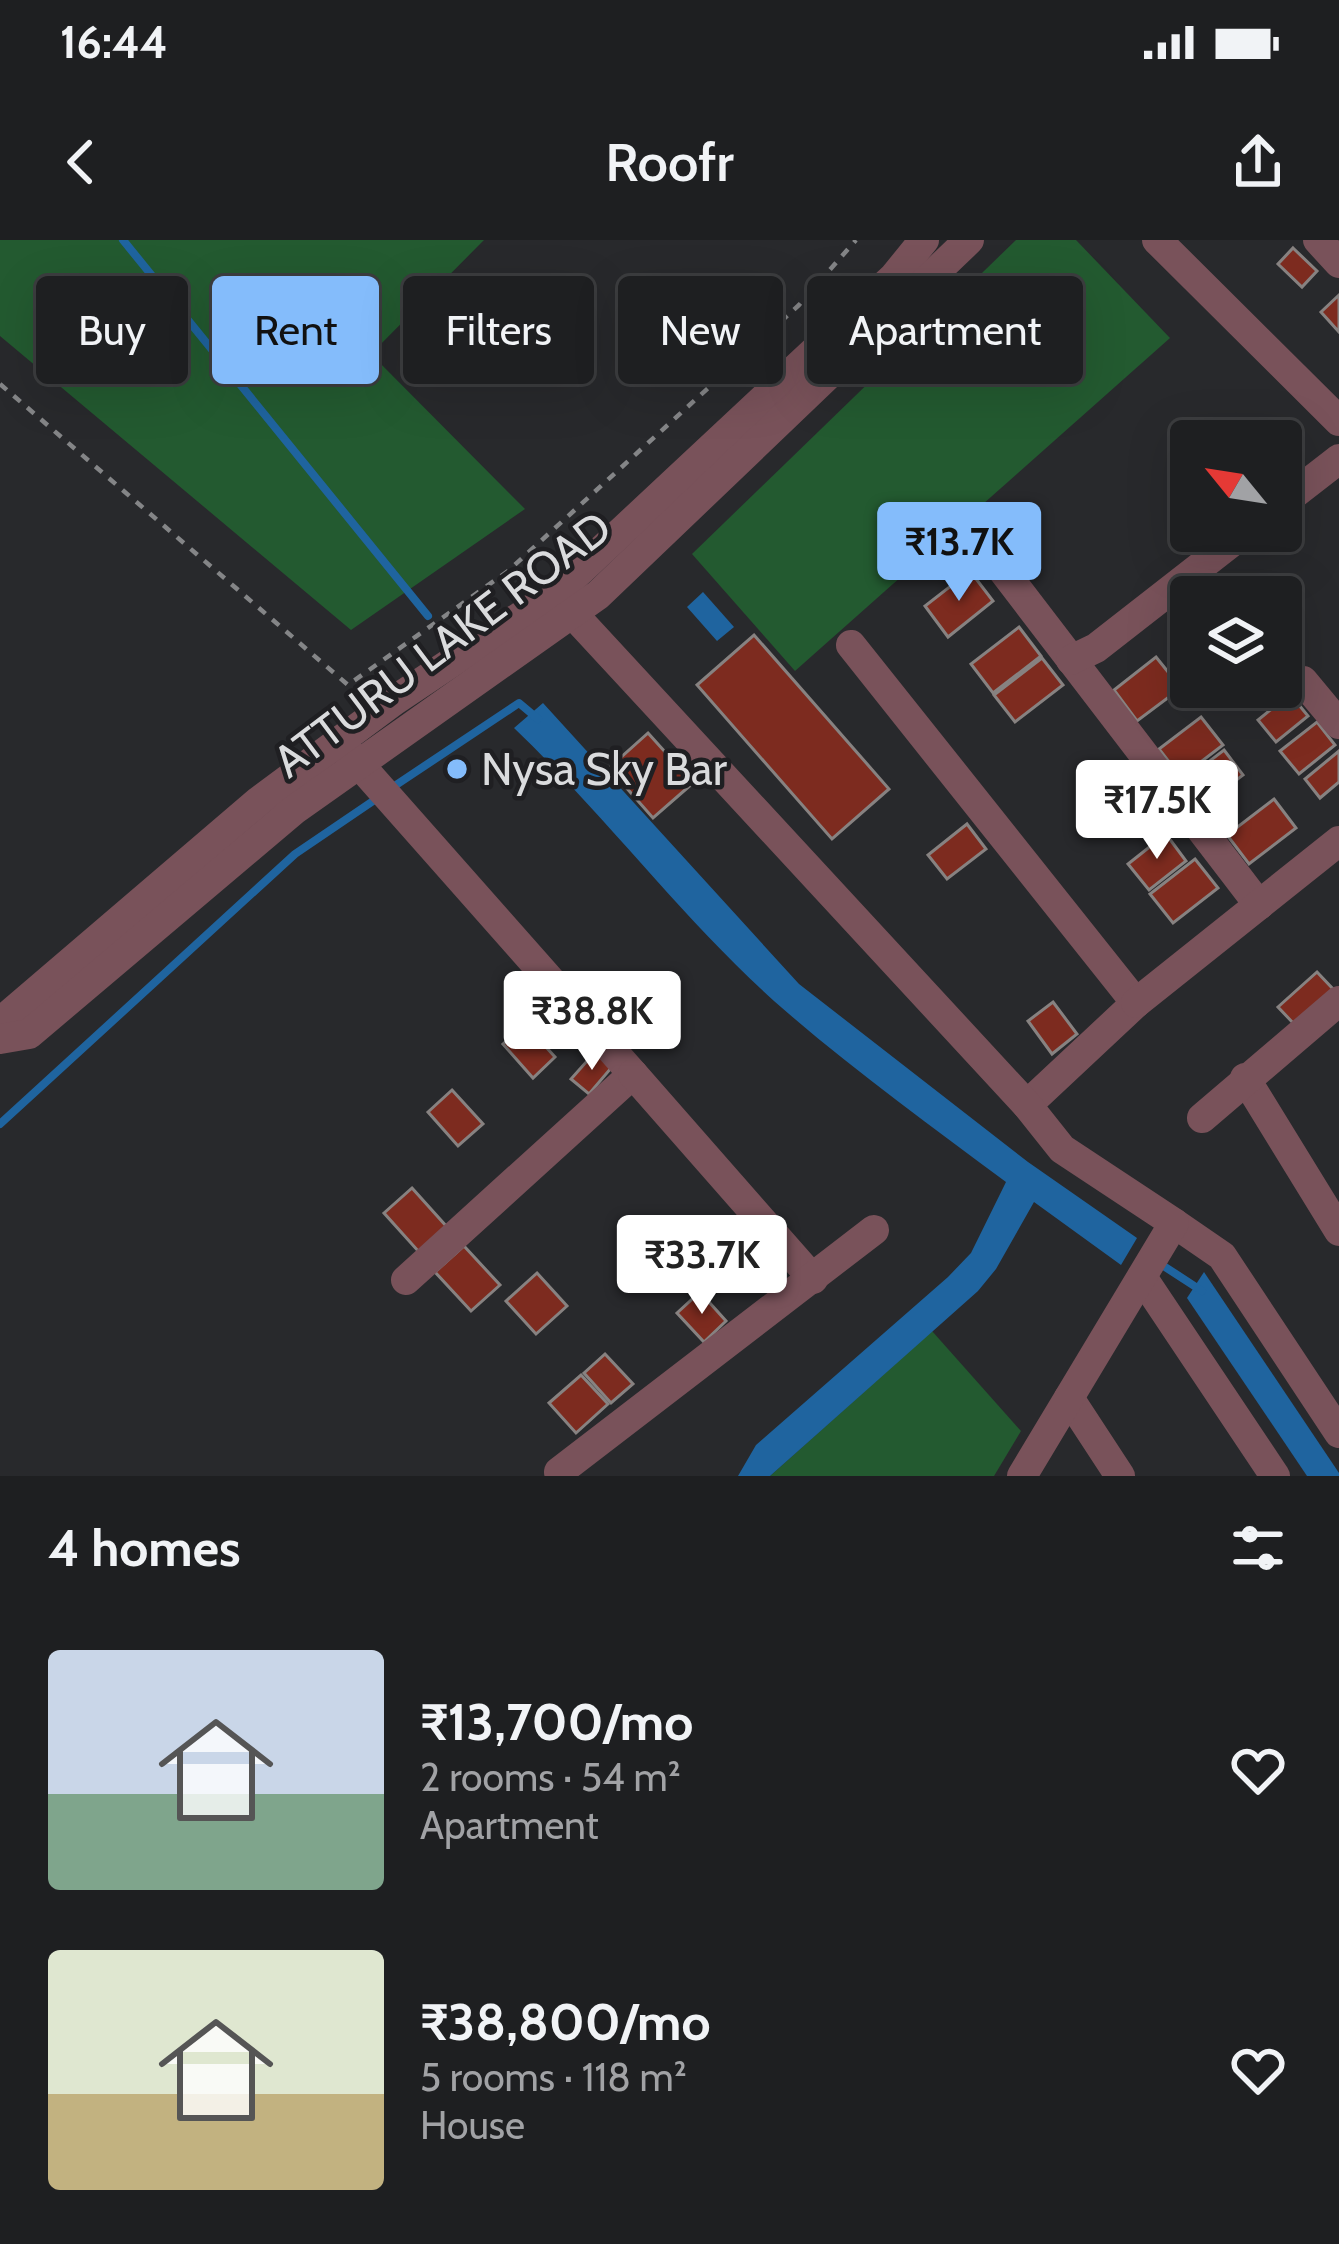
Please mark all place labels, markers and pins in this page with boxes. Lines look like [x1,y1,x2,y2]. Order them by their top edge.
pin: ₹13.7K [861,502,1057,604]
place label: Nysa Sky Bar [481,742,728,796]
marker: Nysa Sky Bar [444,756,470,782]
pin: ₹17.5K [1059,760,1255,862]
pin: ₹38.8K [494,971,690,1073]
pin: ₹33.7K [604,1215,800,1317]

